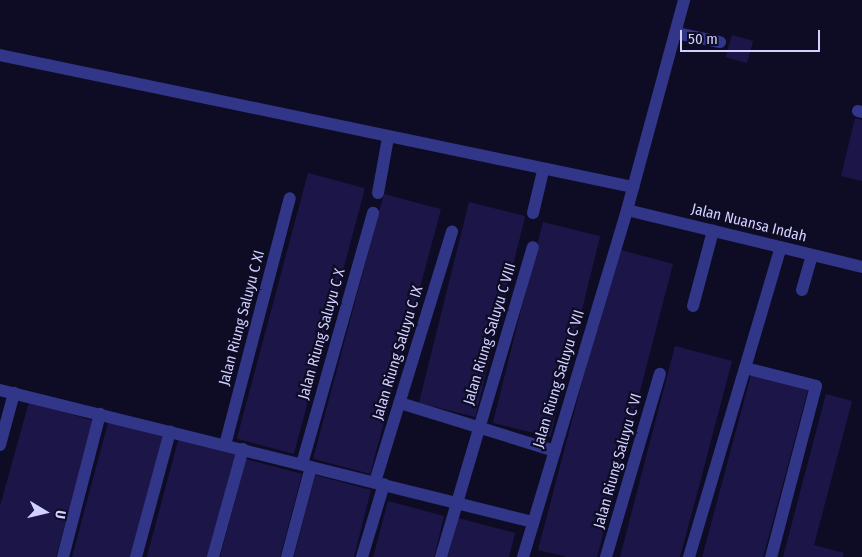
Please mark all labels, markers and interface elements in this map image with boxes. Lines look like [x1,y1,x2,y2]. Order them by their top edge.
scale bar [682,20,822,52]
text: 50 m [688,30,718,48]
street label: Jalan Nuansa Indah [689,200,809,246]
street label: Jalan Riung Saluyu C XI [215,248,269,388]
street label: Jalan Riung Saluyu C VIII [460,261,520,407]
street label: Jalan Riung Saluyu C X [295,267,349,401]
street label: Jalan Riung Saluyu C IX [369,284,427,422]
street label: Jalan Riung Saluyu C VII [529,308,589,450]
street label: Jalan Riung Saluyu C VI [590,391,646,531]
north arrow [20,487,70,537]
text: U [51,509,69,520]

